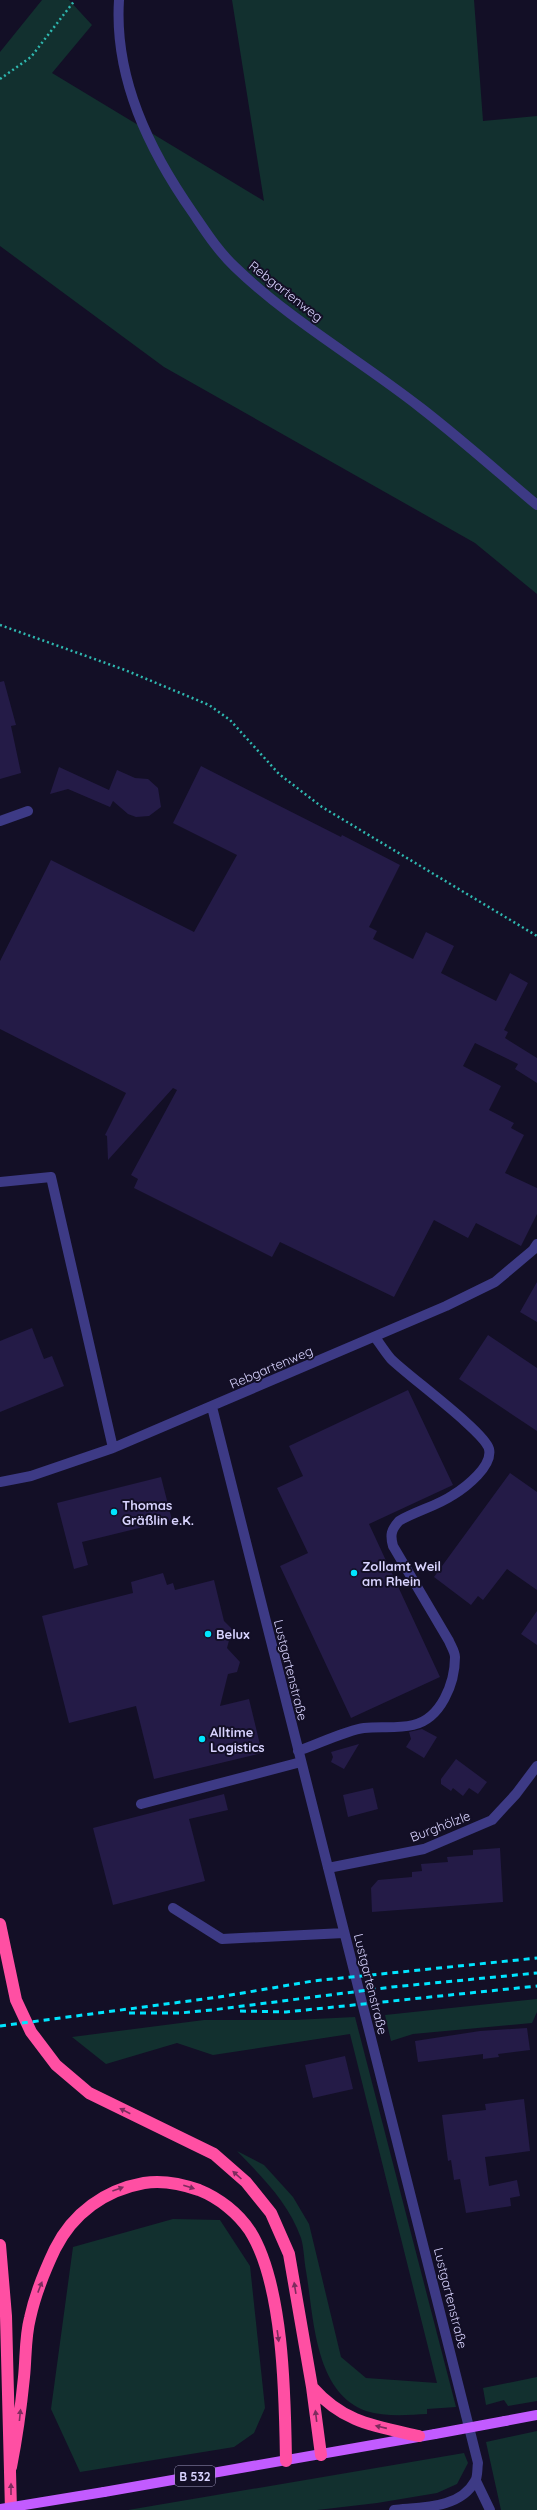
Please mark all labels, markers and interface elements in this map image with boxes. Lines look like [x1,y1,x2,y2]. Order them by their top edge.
street label: Rebgartenweg [246,257,326,325]
street label: Rebgartenweg [227,1342,315,1392]
place label: Thomas Gräßlin e.K. [122,1497,194,1528]
marker: Thomas Gräßlin e.K. [109,1507,119,1517]
place label: Zollamt Weil am Rhein [362,1558,441,1589]
marker: Zollamt Weil am Rhein [349,1568,359,1578]
street label: Lustgartenstraße [271,1618,311,1722]
place label: Belux [216,1626,250,1642]
marker: Belux [203,1629,213,1639]
place label: Alltime Logistics [210,1724,264,1755]
marker: Alltime Logistics [197,1734,207,1744]
street label: Burghölzle [408,1807,472,1845]
street label: Lustgartenstraße [351,1932,391,2036]
one-way arrow [119,2108,131,2114]
one-way arrow [233,2171,242,2180]
one-way arrow [183,2184,195,2190]
one-way arrow [113,2186,125,2192]
street label: Lustgartenstraße [431,2246,471,2350]
one-way arrow [38,2280,44,2292]
one-way arrow [292,2282,298,2294]
one-way arrow [275,2330,281,2342]
one-way arrow [17,2409,23,2421]
one-way arrow [313,2410,319,2422]
one-way arrow [375,2424,387,2430]
road number: B 532 [175,2466,215,2486]
one-way arrow [8,2482,14,2495]

